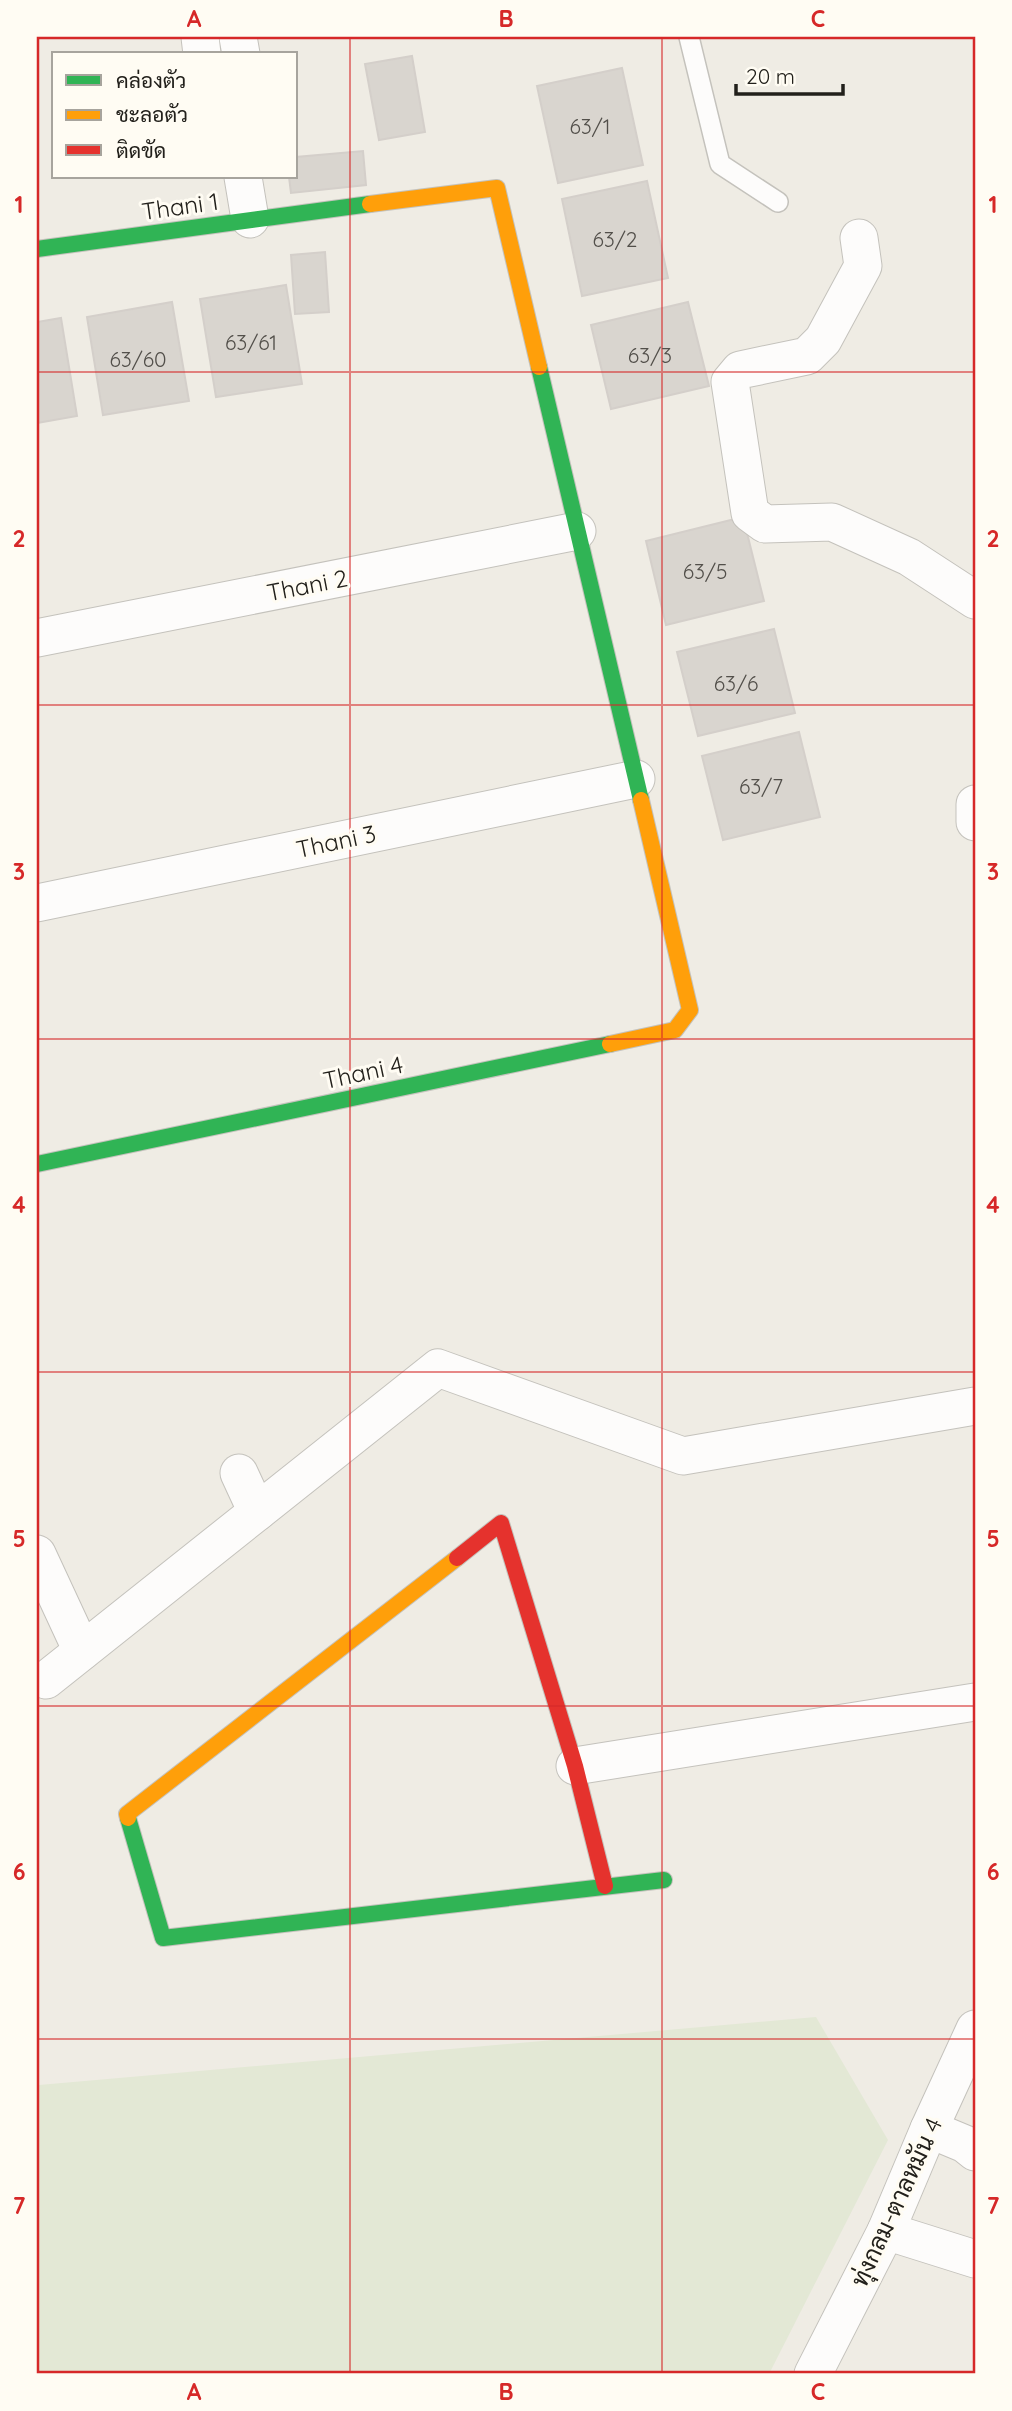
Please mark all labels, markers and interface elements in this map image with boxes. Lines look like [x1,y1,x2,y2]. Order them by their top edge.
text: A [187,4,202,33]
text: B [498,4,514,33]
text: C [811,4,825,33]
legend [52,52,298,178]
scale bar [736,52,842,96]
text: 20 m [746,63,795,89]
text: คล่องตัว [116,67,186,93]
text: ชะลอตัว [116,101,188,127]
house number: 63/1 [569,113,611,139]
text: ติดขัด [116,137,166,163]
street label: Thani 1 [140,186,220,226]
text: 1 [15,190,23,219]
text: 1 [989,190,997,219]
house number: 63/2 [593,226,637,252]
house number: 63/61 [225,329,277,355]
house number: 63/3 [628,342,672,368]
house number: 63/60 [109,346,167,372]
text: 2 [12,524,26,553]
text: 2 [986,524,1000,553]
house number: 63/5 [683,558,727,584]
street label: Thani 2 [264,562,350,608]
house number: 63/6 [714,670,758,696]
house number: 63/7 [739,773,783,799]
street label: Thani 3 [293,818,379,864]
text: 3 [13,857,25,886]
text: 3 [987,857,999,886]
street label: Thani 4 [320,1049,406,1095]
text: 4 [12,1190,26,1219]
text: 4 [986,1190,1000,1219]
text: 5 [12,1524,26,1553]
text: 5 [986,1524,1000,1553]
text: 6 [13,1857,25,1886]
text: 6 [987,1857,999,1886]
street label: ทุ่งกลม-ตาลหมัน 4 [844,2113,950,2292]
text: 7 [13,2191,26,2220]
text: 7 [987,2191,1000,2220]
text: A [187,2377,202,2406]
text: B [498,2377,514,2406]
text: C [811,2377,825,2406]

